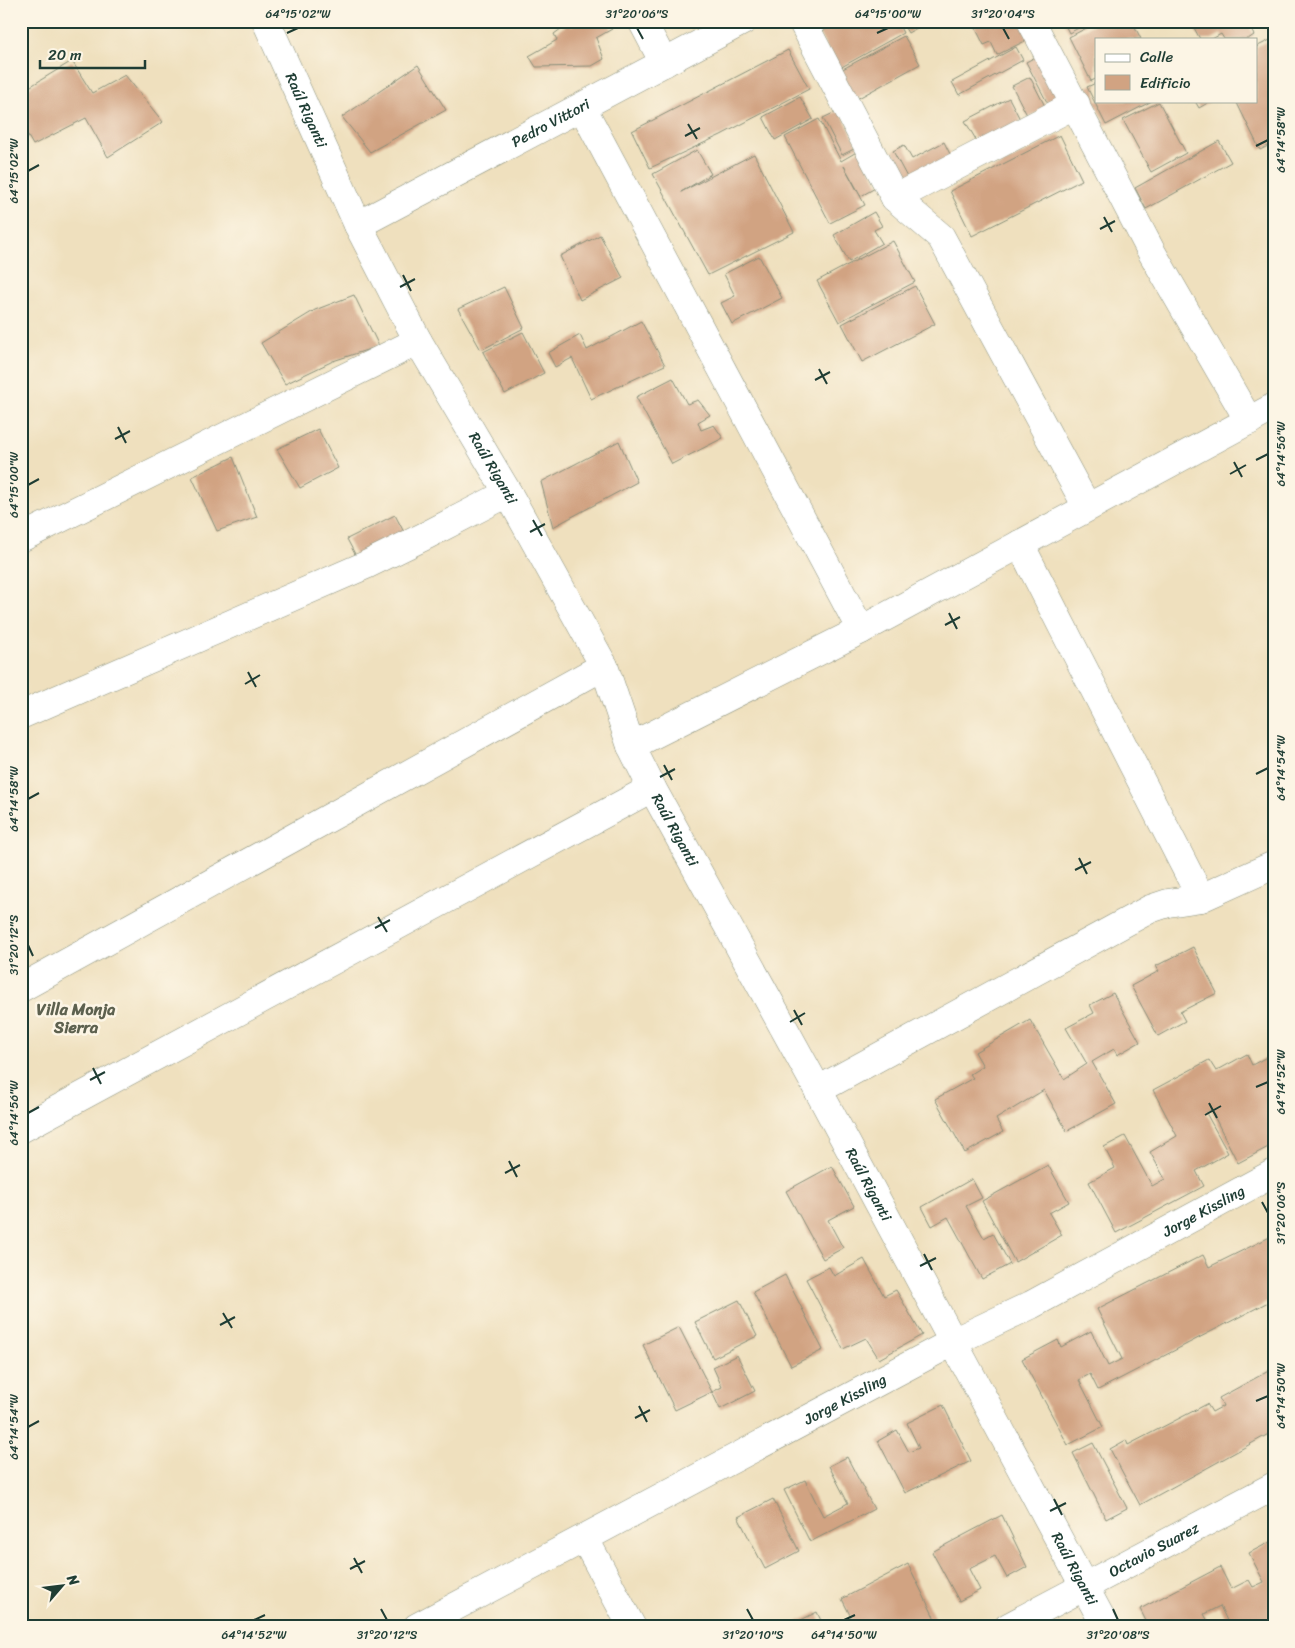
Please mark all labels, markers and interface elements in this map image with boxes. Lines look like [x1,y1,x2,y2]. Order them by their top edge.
text: 64°15'02"W [265,3,331,25]
text: 31°20'06"S [606,3,669,25]
text: 64°15'00"W [855,3,922,25]
text: 31°20'04"S [971,3,1035,25]
scale bar [40,38,145,70]
legend [1095,38,1258,102]
text: 20 m [48,42,82,68]
text: Calle [1140,44,1173,70]
street label: Raúl Riganti [278,68,335,153]
text: Edificio [1140,70,1191,96]
street label: Pedro Vittori [507,91,595,155]
text: 64°14'58"W [1270,107,1292,173]
text: 64°15'02"W [3,138,25,204]
text: 64°14'56"W [1270,421,1292,486]
street label: Raúl Riganti [462,427,525,510]
text: 64°15'00"W [3,451,25,518]
text: 64°14'54"W [1270,734,1292,801]
text: 64°14'58"W [3,766,25,832]
street label: Raúl Riganti [644,788,706,872]
text: 31°20'12"S [3,914,25,975]
district label: Villa Monja Sierra [37,995,115,1042]
text: 64°14'52"W [1270,1049,1292,1115]
text: 64°14'56"W [3,1080,25,1145]
street label: Raúl Riganti [838,1143,899,1227]
street label: Jorge Kissling [1157,1178,1250,1245]
text: 31°20'06"S [1270,1181,1292,1244]
text: 64°14'50"W [1270,1362,1292,1429]
street label: Jorge Kissling [798,1366,892,1432]
text: 64°14'54"W [3,1393,25,1460]
street label: Octavio Suarez [1104,1515,1205,1584]
street label: Raúl Riganti [1044,1527,1105,1611]
north arrow [38,1560,88,1610]
text: N [59,1569,86,1591]
text: 64°14'52"W [221,1624,287,1646]
text: 31°20'12"S [357,1624,418,1646]
text: 31°20'10"S [722,1624,784,1646]
text: 64°14'50"W [811,1624,878,1646]
text: 31°20'08"S [1086,1624,1150,1646]

